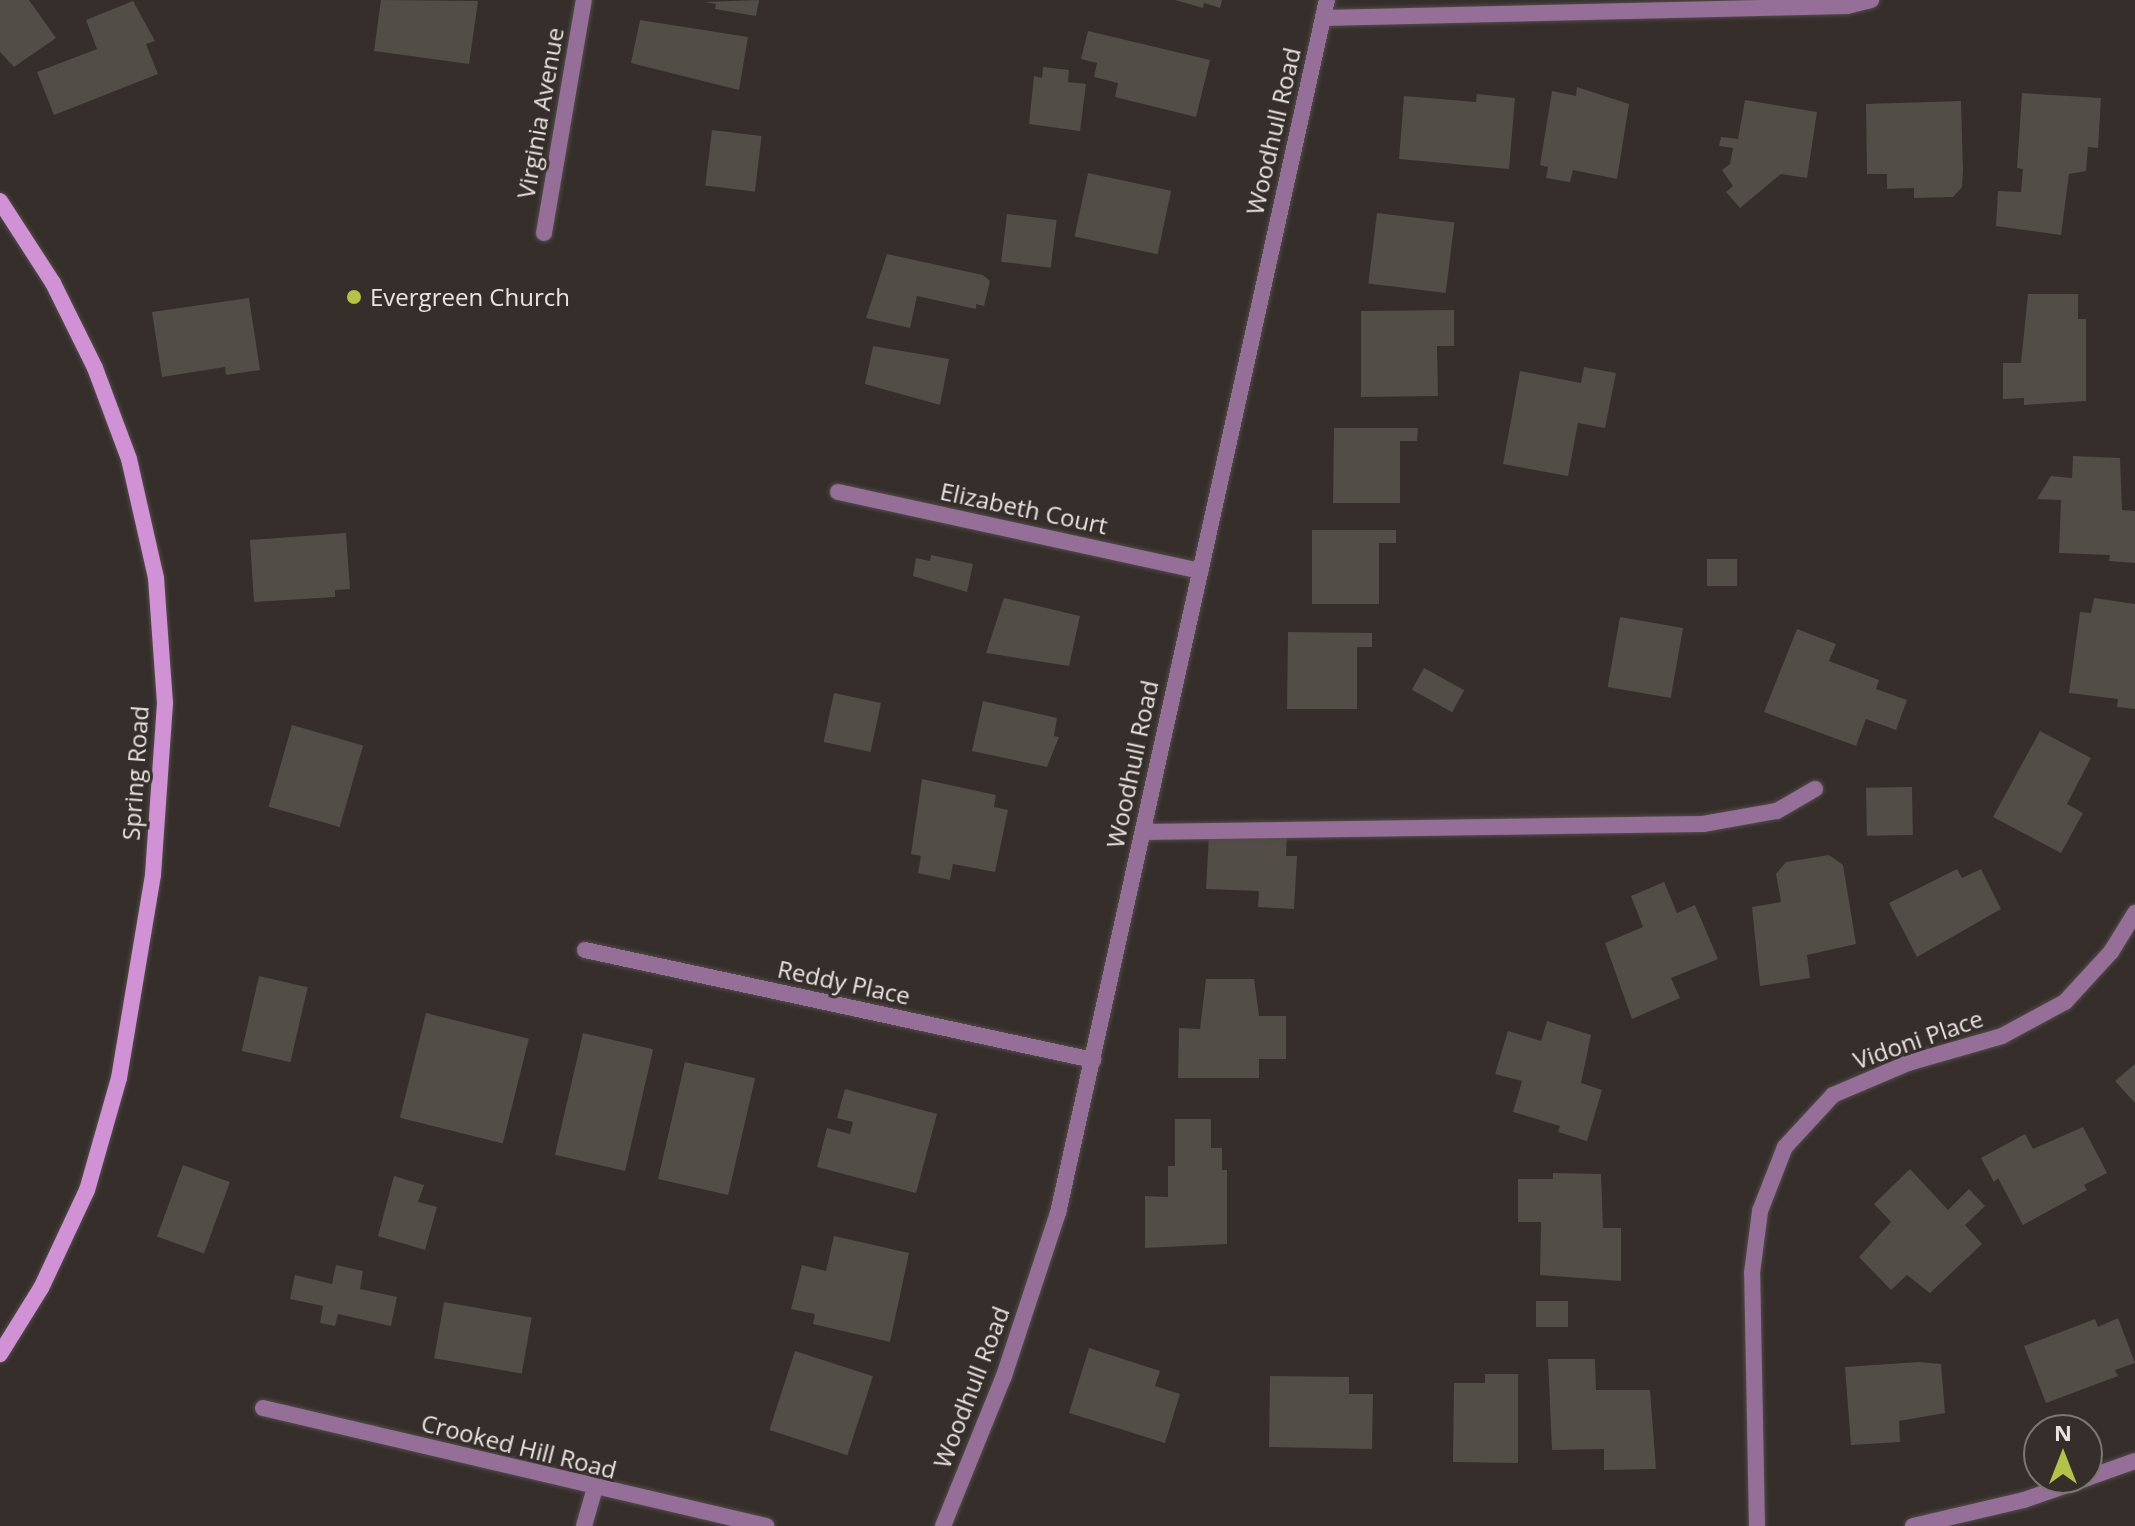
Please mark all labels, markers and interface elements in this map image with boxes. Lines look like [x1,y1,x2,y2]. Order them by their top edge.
street label: Virginia Avenue [511,25,569,201]
street label: Woodhull Road [1240,45,1306,217]
place label: Evergreen Church [370,283,570,311]
marker: Evergreen Church [345,288,363,306]
street label: Elizabeth Court [938,476,1110,540]
street label: Woodhull Road [1100,677,1164,851]
street label: Spring Road [116,705,154,841]
street label: Reddy Place [775,954,913,1010]
street label: Vidoni Place [1849,1003,1987,1075]
street label: Woodhull Road [927,1302,1015,1472]
street label: Crooked Hill Road [418,1408,620,1484]
north arrow [2023,1414,2103,1494]
text: N [2054,1417,2072,1447]

